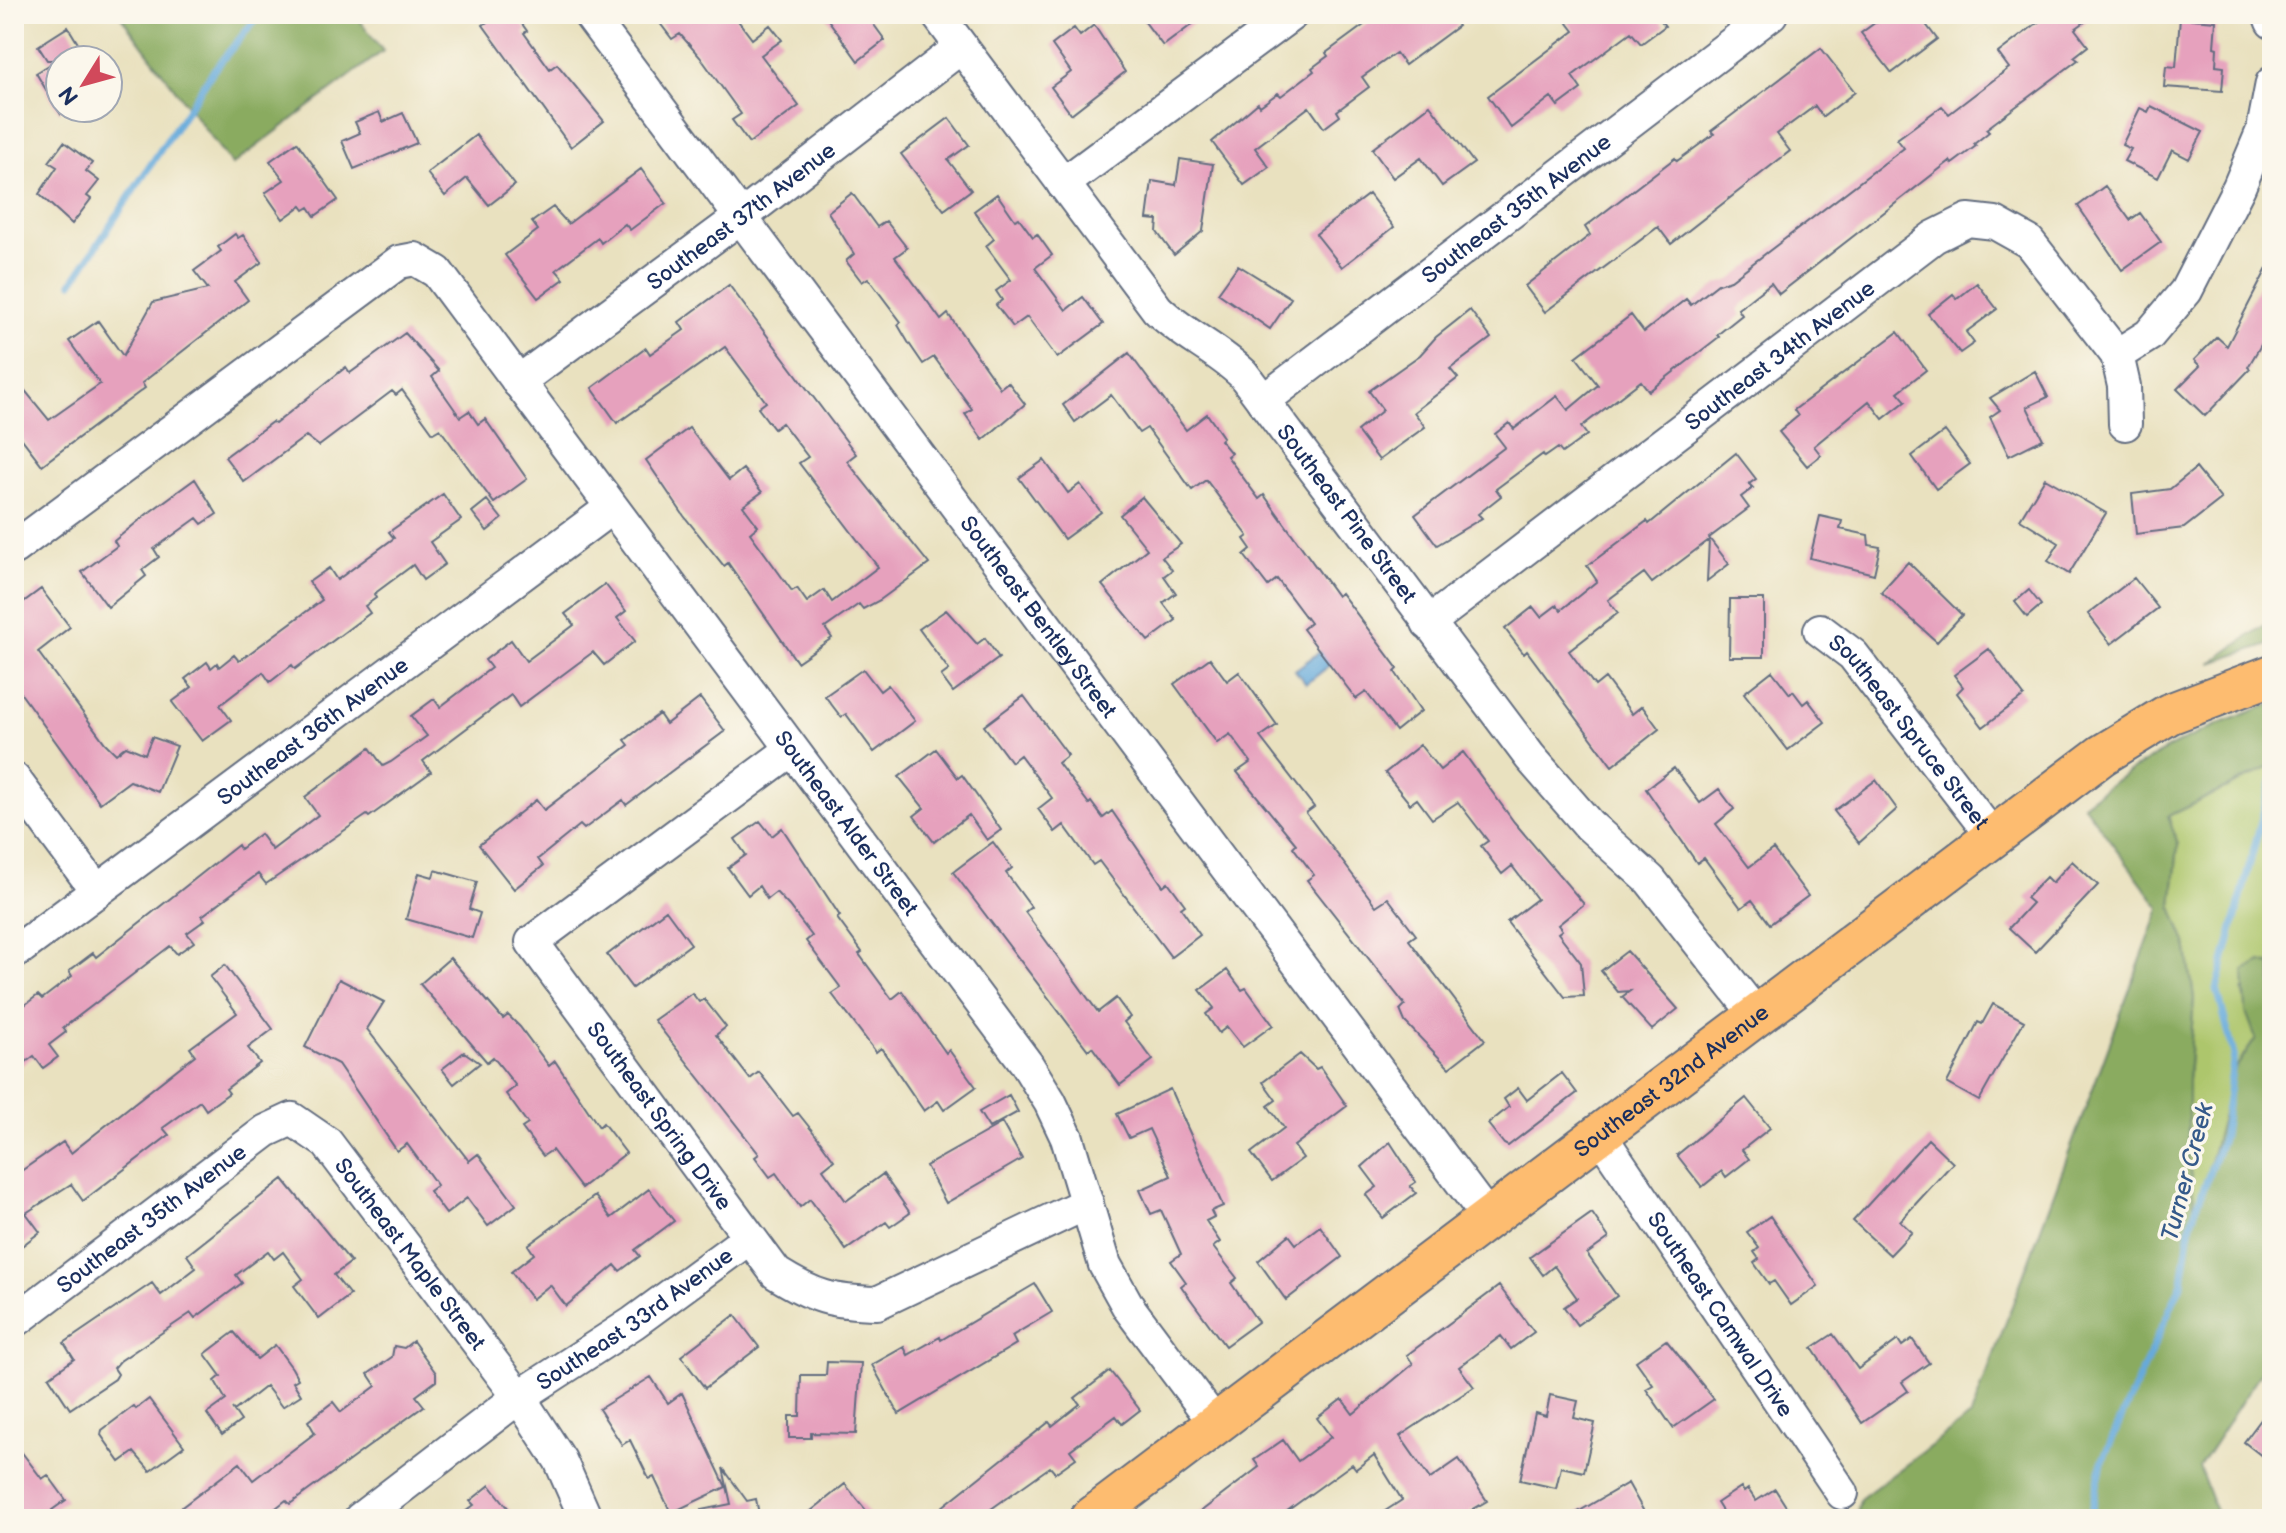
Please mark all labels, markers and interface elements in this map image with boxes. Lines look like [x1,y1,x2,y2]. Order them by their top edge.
north arrow [44,44,124,124]
text: N [53,80,85,110]
street label: Southeast 35th Avenue [1417,129,1617,290]
street label: Southeast 37th Avenue [642,137,841,297]
street label: Southeast 34th Avenue [1680,275,1881,437]
street label: Southeast Pine Street [1270,420,1422,609]
street label: Southeast Bentley Street [954,511,1122,724]
street label: Southeast Spruce Street [1823,629,1994,835]
street label: Southeast 36th Avenue [212,652,414,812]
street label: Southeast Alder Street [768,726,924,922]
street label: Southeast 32nd Avenue [1569,999,1775,1164]
street label: Southeast Spring Drive [580,1017,737,1216]
water label: Turner Creek [2155,1099,2220,1244]
street label: Southeast 35th Avenue [52,1139,252,1300]
street label: Southeast Maple Street [328,1153,491,1356]
street label: Southeast Camwal Drive [1641,1207,1799,1422]
street label: Southeast 33rd Avenue [532,1242,739,1397]

